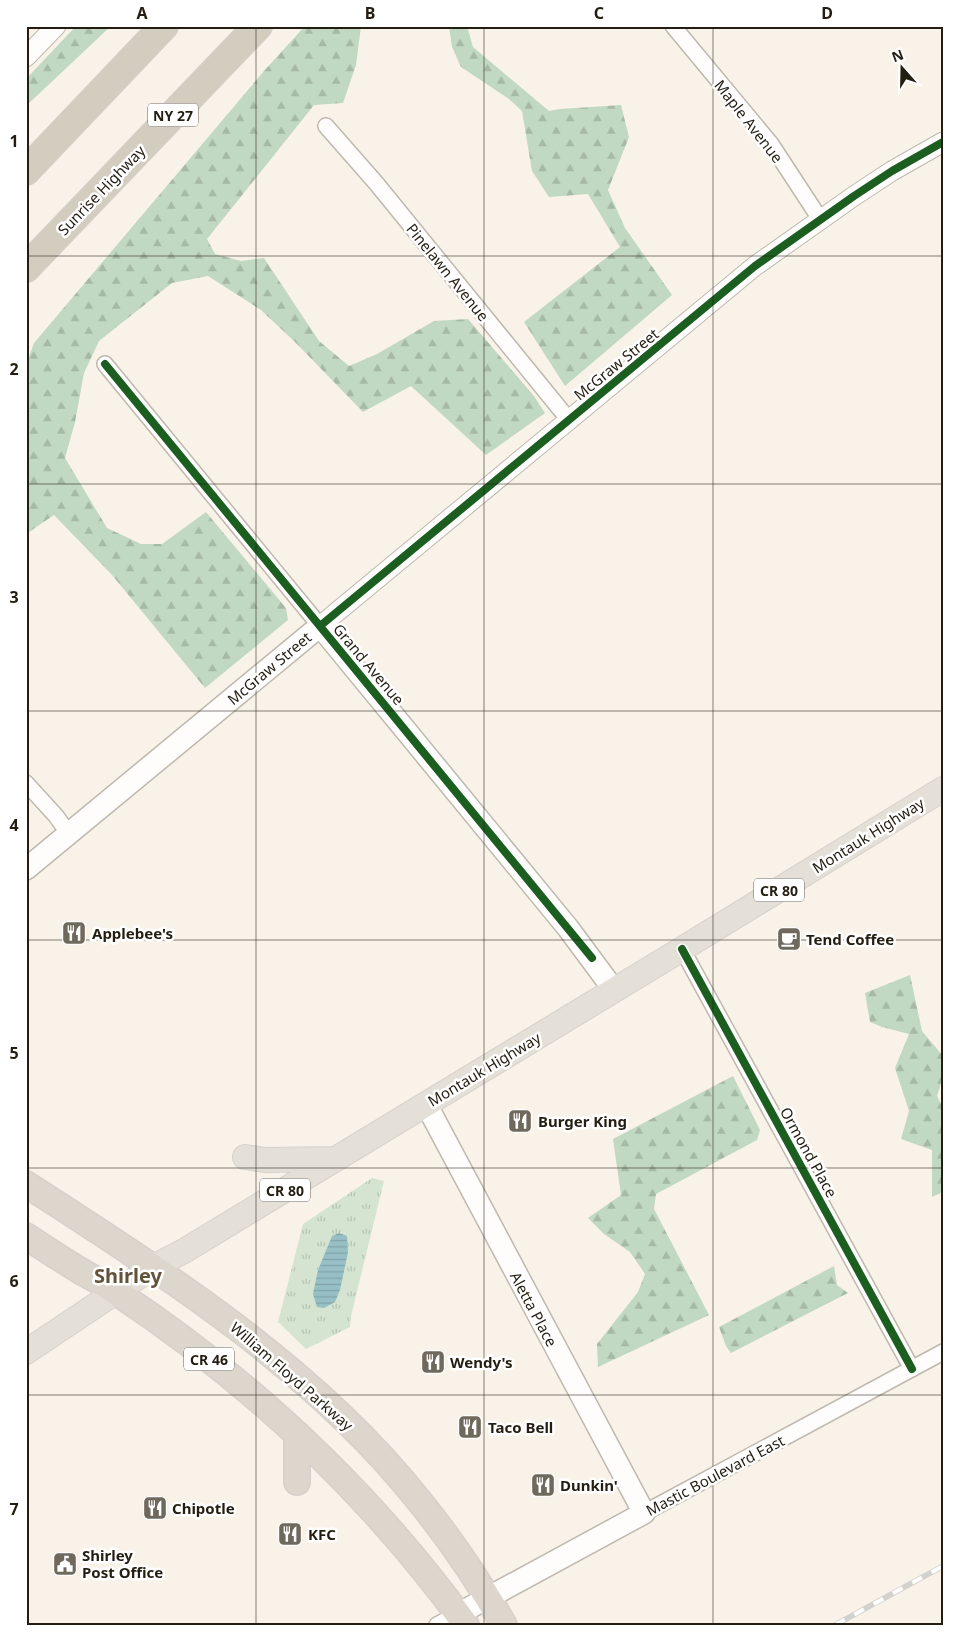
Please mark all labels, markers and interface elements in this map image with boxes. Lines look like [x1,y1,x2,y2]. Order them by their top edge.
text: A [136,2,148,24]
text: B [365,2,375,24]
text: C [594,2,604,24]
text: D [821,2,833,24]
north arrow [876,42,926,92]
text: N [889,44,906,66]
street label: Maple Avenue [710,75,788,167]
road number: NY 27 [148,104,198,126]
text: 1 [9,130,19,152]
street label: Sunrise Highway [53,140,149,239]
street label: Pinelawn Avenue [402,219,494,325]
street label: McGraw Street [569,323,663,404]
text: 2 [9,358,19,380]
text: 3 [9,586,19,608]
street label: Grand Avenue [329,619,409,709]
street label: McGraw Street [223,627,316,709]
street label: Montauk Highway [808,792,928,877]
text: 4 [9,814,19,836]
road number: CR 80 [754,878,804,902]
restaurant icon: Applebee's [61,920,87,946]
place label: Applebee's [92,923,173,943]
cafe icon: Tend Coffee [776,926,802,952]
place label: Tend Coffee [806,929,894,949]
street label: Montauk Highway [424,1027,544,1111]
text: 5 [9,1042,19,1064]
street label: Ormond Place [776,1103,842,1201]
restaurant icon: Burger King [507,1108,533,1134]
place label: Burger King [538,1111,627,1131]
road number: CR 80 [260,1178,310,1202]
district label: Shirley [94,1262,163,1289]
street label: Aletta Place [506,1268,562,1350]
text: 6 [9,1270,19,1292]
street label: William Floyd Parkway [226,1317,358,1435]
road number: CR 46 [184,1348,234,1370]
restaurant icon: Wendy's [420,1349,446,1375]
place label: Wendy's [450,1352,513,1372]
restaurant icon: Taco Bell [457,1414,483,1440]
place label: Taco Bell [488,1417,553,1437]
street label: Mastic Boulevard East [642,1430,788,1520]
restaurant icon: Dunkin' [530,1472,556,1498]
place label: Dunkin' [560,1475,618,1495]
restaurant icon: Chipotle [142,1495,168,1521]
text: 7 [9,1498,19,1520]
place label: Chipotle [172,1498,235,1518]
restaurant icon: KFC [277,1521,303,1547]
place label: KFC [308,1524,336,1544]
place label: Shirley Post Office [82,1545,163,1582]
public building icon: Shirley Post Office [52,1551,78,1577]

